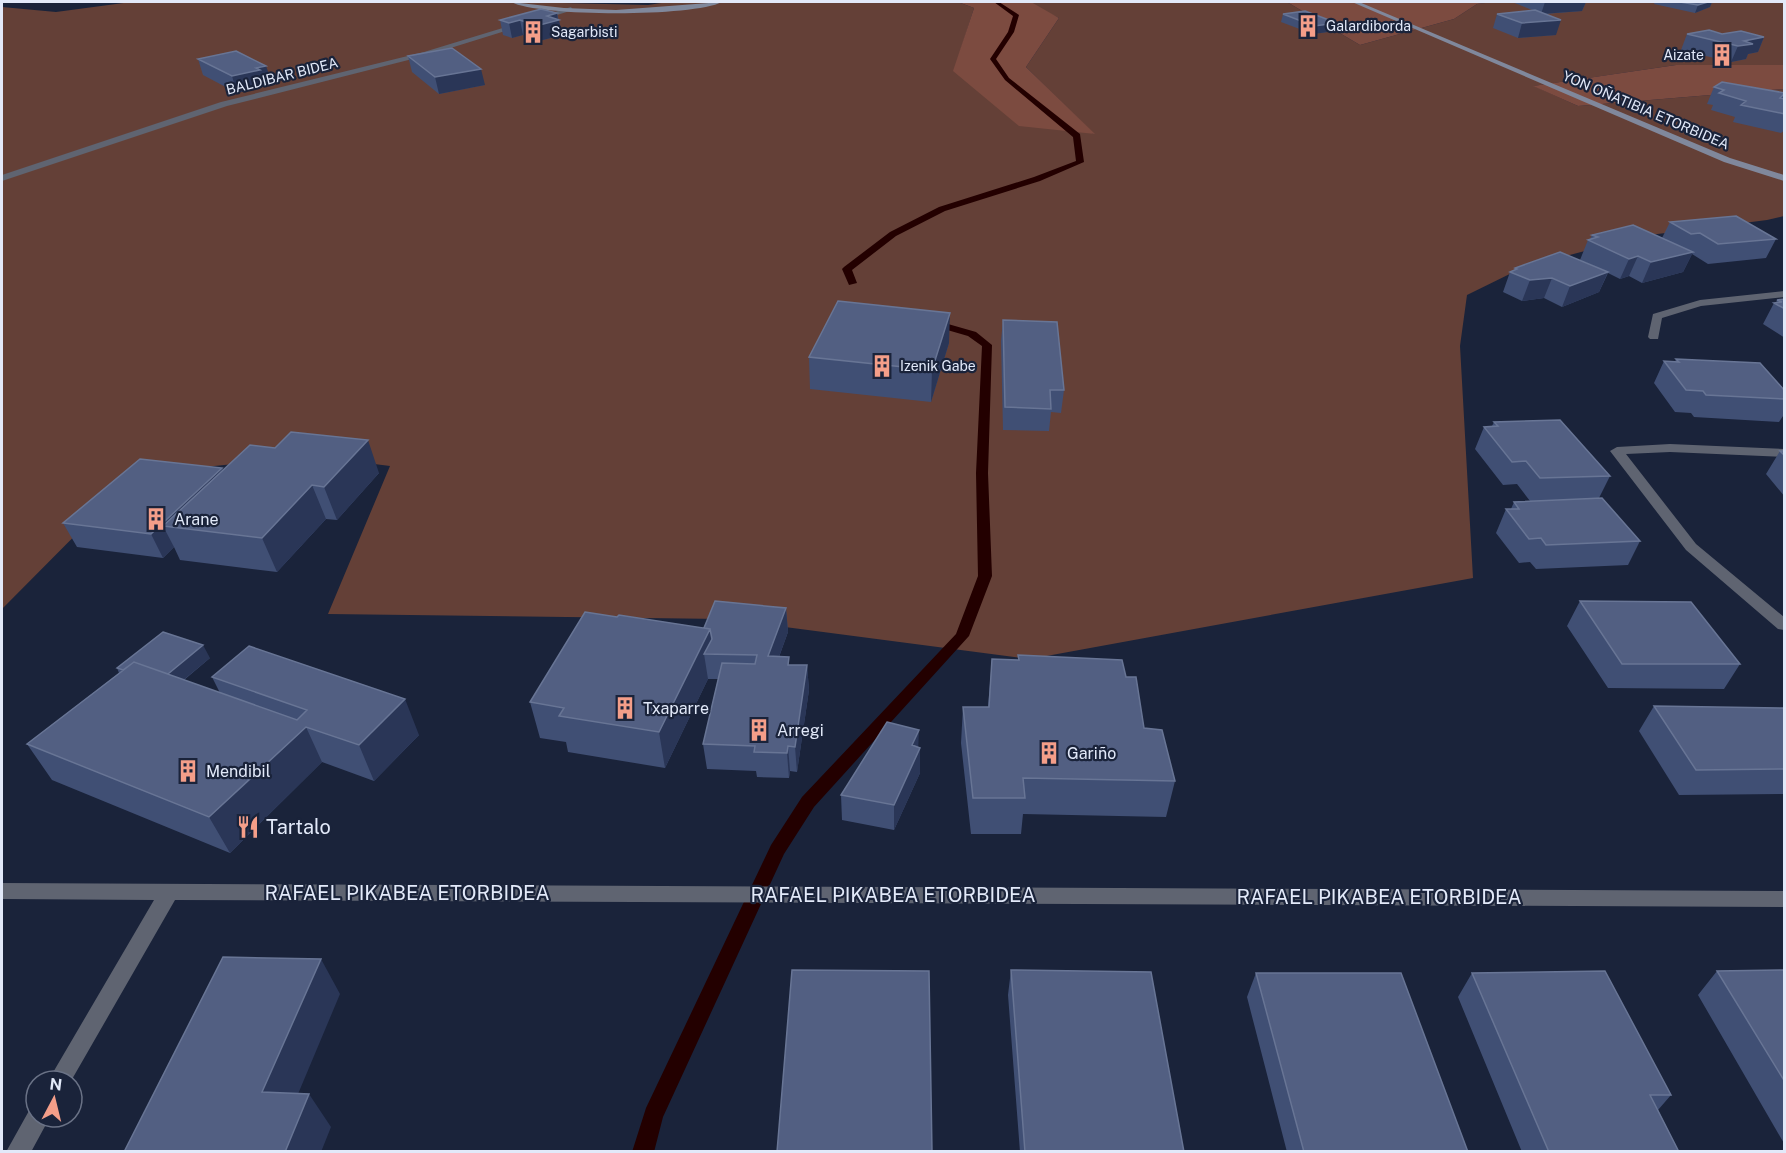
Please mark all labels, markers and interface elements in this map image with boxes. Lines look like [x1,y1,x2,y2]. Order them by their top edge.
building icon: Galardiborda [1295,13,1321,39]
place label: Galardiborda [1326,18,1411,34]
building icon: Sagarbisti [520,19,546,45]
place label: Sagarbisti [551,24,617,40]
building icon: Aizate [1709,42,1735,68]
place label: Aizate [1663,47,1704,63]
street label: BALDIBAR BIDEA [224,54,340,98]
street label: YON OÑATIBIA ETORBIDEA [1560,67,1732,152]
building icon: Izenik Gabe [869,353,895,379]
place label: Izenik Gabe [900,358,976,374]
building icon: Arane [143,506,169,532]
place label: Arane [174,510,218,529]
building icon: Txaparre [612,695,638,721]
place label: Txaparre [643,699,709,718]
building icon: Arregi [746,717,772,743]
place label: Arregi [777,721,824,740]
building icon: Gariño [1036,740,1062,766]
place label: Gariño [1067,744,1116,763]
building icon: Mendibil [175,758,201,784]
place label: Mendibil [206,762,271,781]
restaurant icon: Tartalo [235,814,261,840]
place label: Tartalo [266,815,331,839]
street label: RAFAEL PIKABEA ETORBIDEA [264,881,550,905]
street label: RAFAEL PIKABEA ETORBIDEA [750,883,1036,907]
street label: RAFAEL PIKABEA ETORBIDEA [1236,885,1522,909]
north arrow [24,1069,84,1129]
text: N [48,1074,63,1095]

